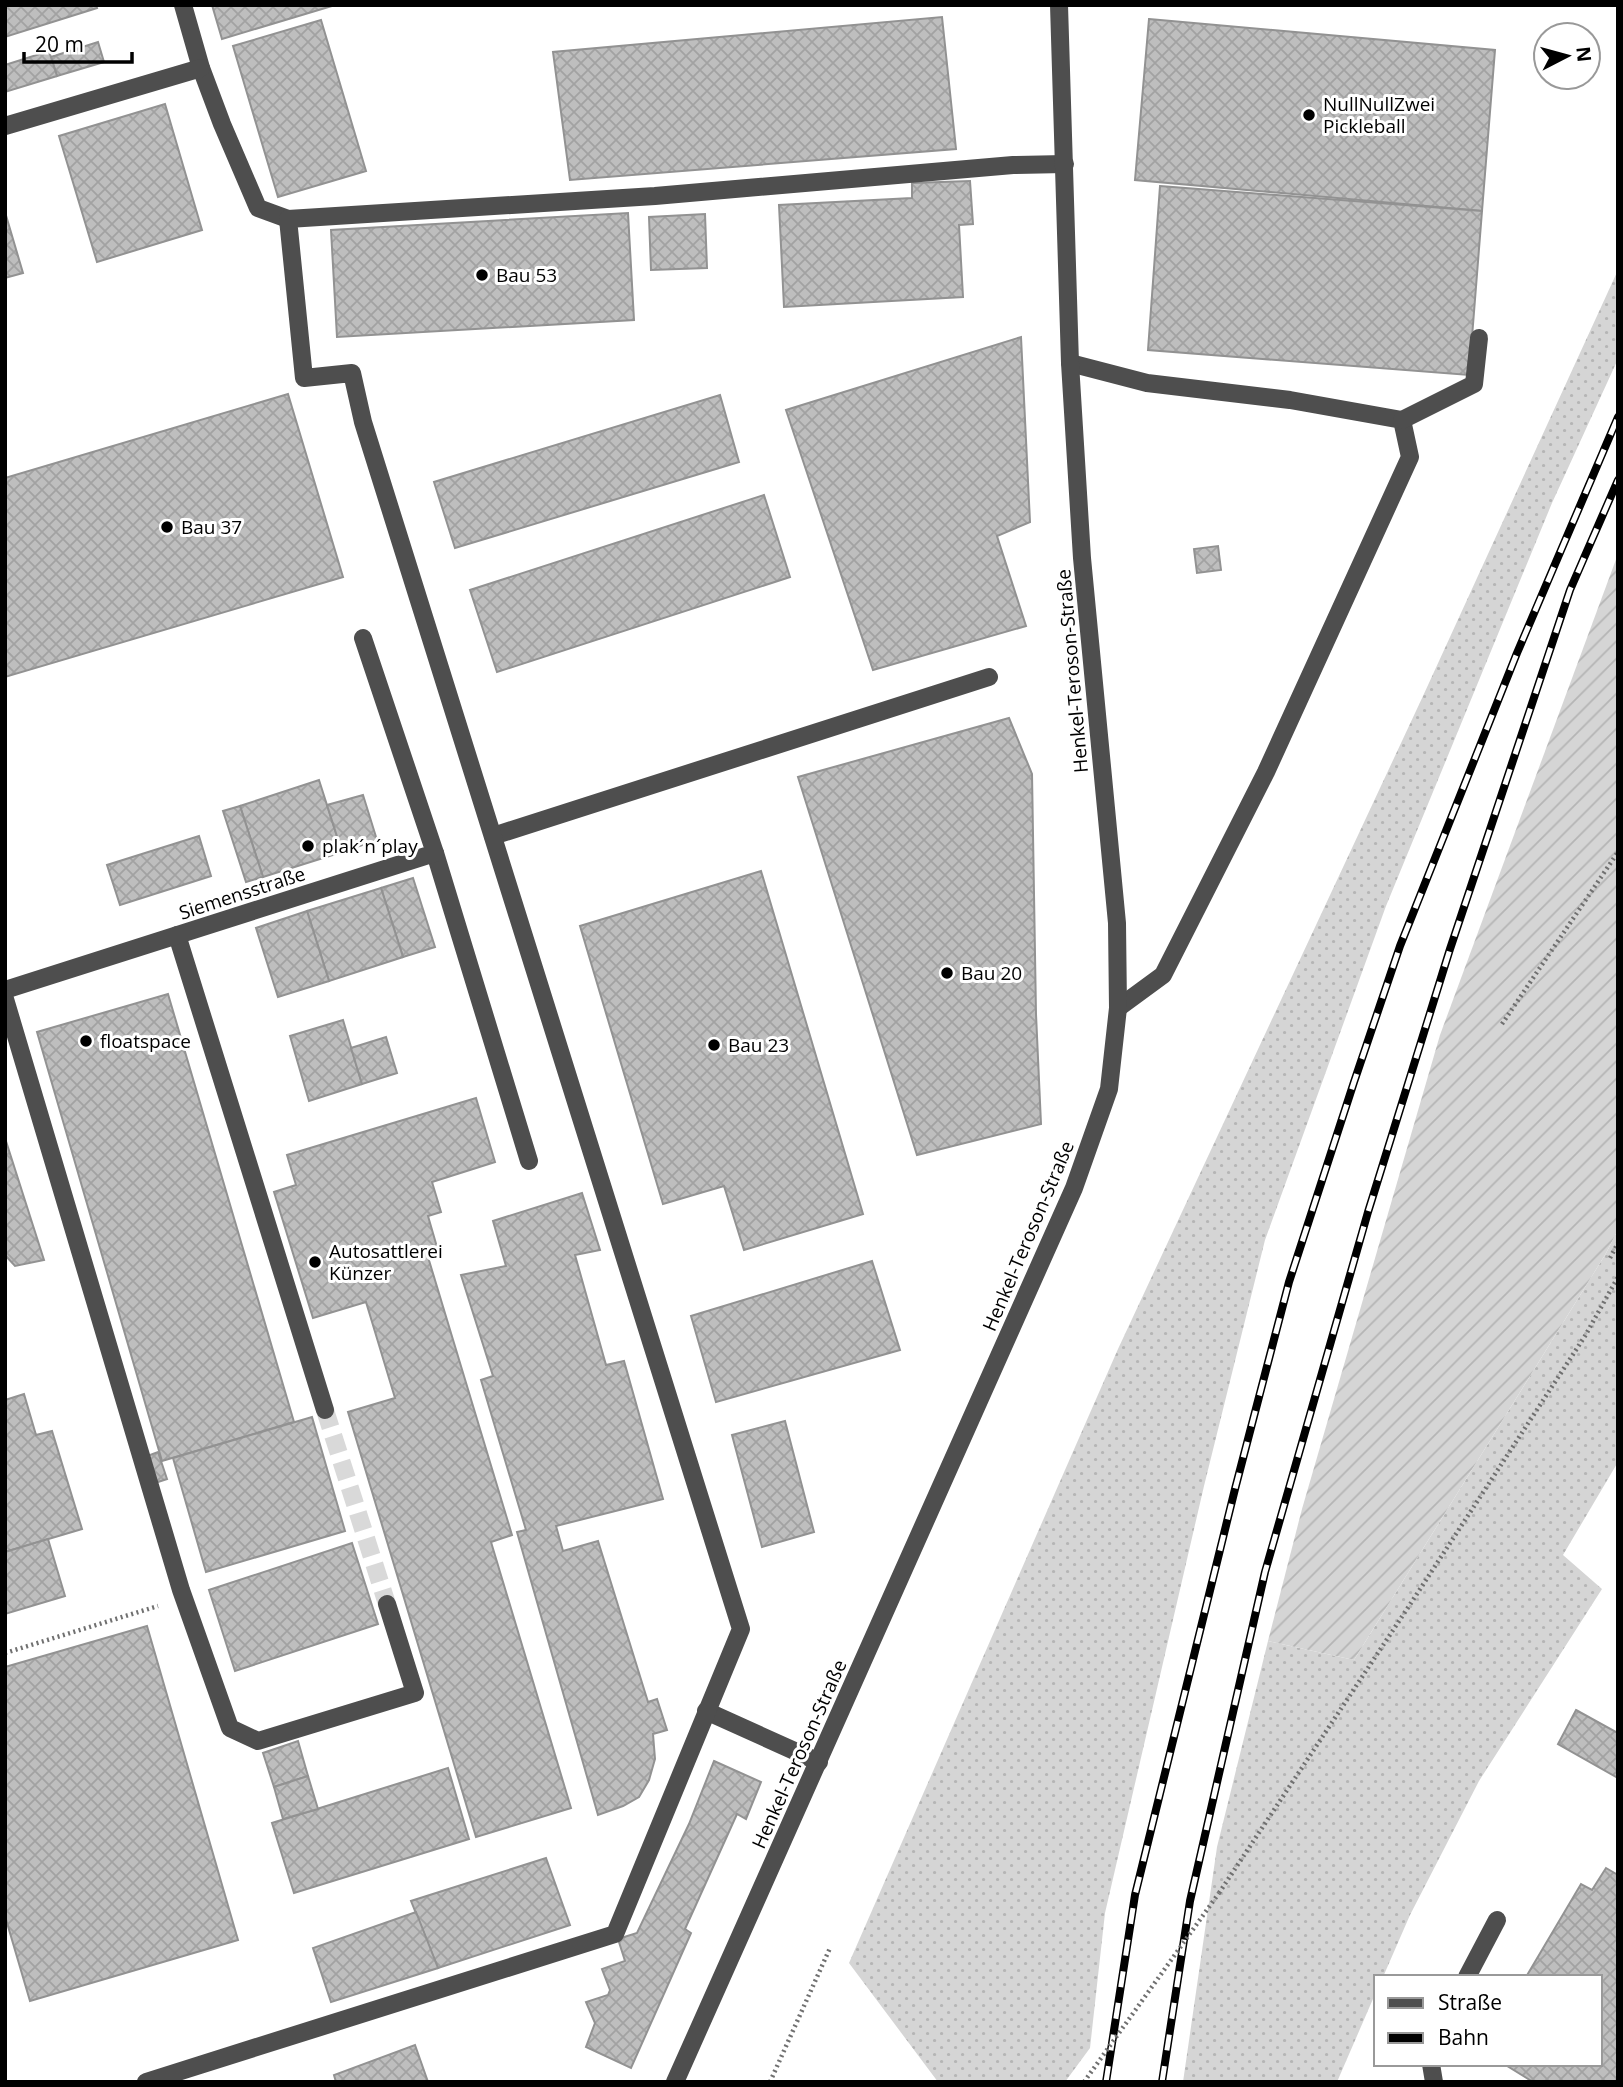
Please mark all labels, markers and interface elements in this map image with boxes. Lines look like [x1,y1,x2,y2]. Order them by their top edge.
scale bar [24,21,133,65]
north arrow [1532,21,1602,91]
text: 20 m [35,30,84,58]
text: N [1570,45,1598,63]
place label: NullNullZwei Pickleball [1323,91,1435,139]
marker: NullNullZwei Pickleball [1301,107,1317,123]
place label: Bau 53 [496,262,557,288]
marker: Bau 53 [474,267,490,283]
place label: Bau 37 [181,514,242,540]
marker: Bau 37 [159,519,175,535]
street label: Henkel-Teroson-Straße [1050,568,1094,774]
place label: plak´n´play [322,833,418,859]
marker: plak´n´play [300,838,316,854]
street label: Siemensstraße [175,860,309,926]
place label: Bau 20 [961,960,1022,986]
marker: Bau 20 [939,965,955,981]
place label: floatspace [100,1028,191,1054]
place label: Bau 23 [728,1032,789,1058]
marker: floatspace [78,1033,94,1049]
marker: Bau 23 [706,1037,722,1053]
street label: Henkel-Teroson-Straße [976,1137,1080,1335]
place label: Autosattlerei Künzer [329,1238,443,1286]
marker: Autosattlerei Künzer [307,1254,323,1270]
street label: Henkel-Teroson-Straße [746,1655,852,1853]
legend [1374,1975,1602,2066]
text: Straße [1438,1988,1502,2016]
text: Bahn [1438,2023,1489,2051]

